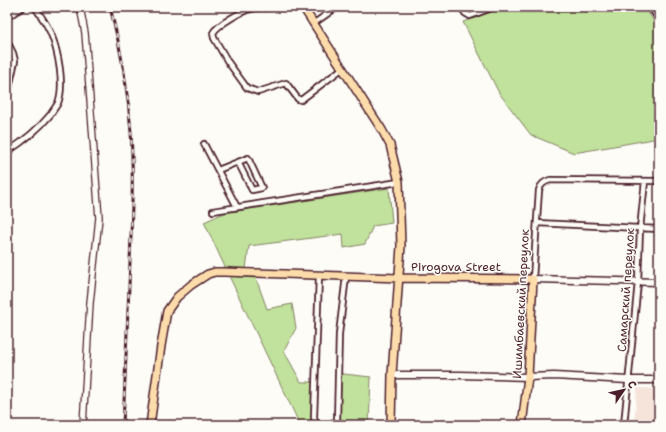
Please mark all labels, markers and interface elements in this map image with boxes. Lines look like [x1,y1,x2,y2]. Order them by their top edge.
street label: Самарский переулок [614,227,638,352]
street label: Ишимбаевский переулок [509,228,533,379]
street label: Pirogova Street [411,259,501,275]
north arrow [604,370,644,410]
text: С [624,378,640,392]

